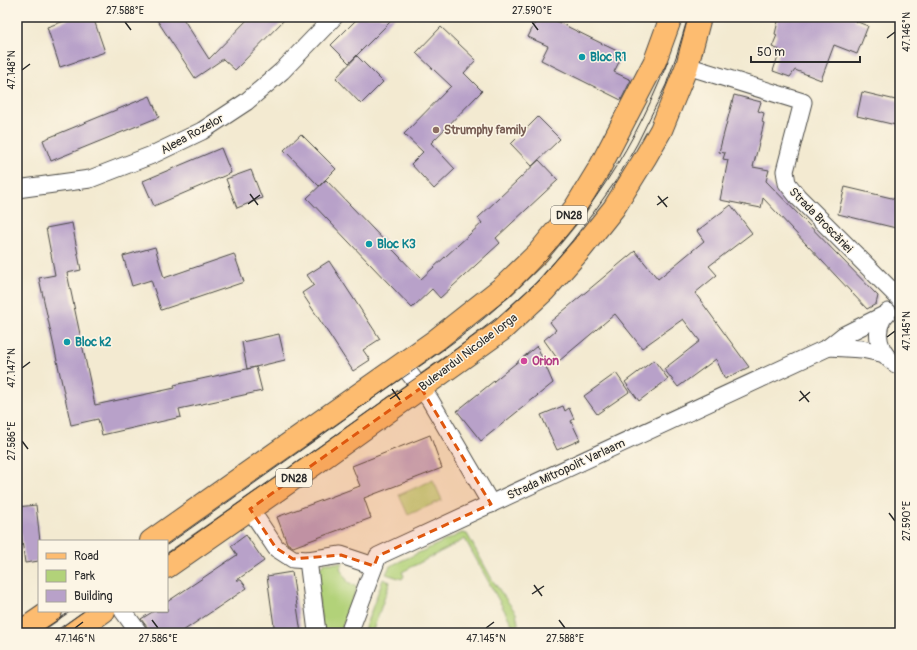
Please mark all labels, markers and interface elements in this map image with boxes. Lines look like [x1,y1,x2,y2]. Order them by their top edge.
text: 27.588°E [106,5,144,17]
text: 27.590°E [512,5,552,17]
text: 47.146°N [901,12,913,52]
scale bar [751,38,860,64]
text: 50 m [757,45,785,60]
text: 47.148°N [6,50,18,90]
place label: Bloc R1 [590,50,626,65]
marker: Bloc R1 [577,52,587,62]
street label: Aleea Rozelor [158,111,227,158]
place label: Strumphy family [444,123,527,138]
marker: Strumphy family [431,125,441,135]
street label: Strada Broscăriei [786,185,856,256]
road number: DN28 [551,206,587,224]
place label: Bloc K3 [377,237,416,252]
marker: Bloc K3 [364,239,374,249]
street label: Bulevardul Nicolae Iorga [416,310,521,394]
text: 47.145°N [901,311,913,351]
place label: Bloc k2 [75,335,112,350]
marker: Bloc k2 [62,337,72,347]
text: 47.147°N [6,348,18,388]
place label: Orion [532,354,559,369]
marker: Orion [519,356,529,366]
text: 27.586°E [6,422,18,460]
street label: Strada Mitropolit Varlaam [505,435,628,503]
road number: DN28 [276,469,312,487]
text: 27.590°E [901,501,913,541]
legend [38,540,168,612]
text: Road [74,549,99,564]
text: Park [74,569,95,584]
text: Building [74,589,113,604]
text: 47.146°N [55,633,95,645]
text: 27.586°E [139,633,177,645]
text: 47.145°N [466,633,506,645]
text: 27.588°E [546,633,584,645]

